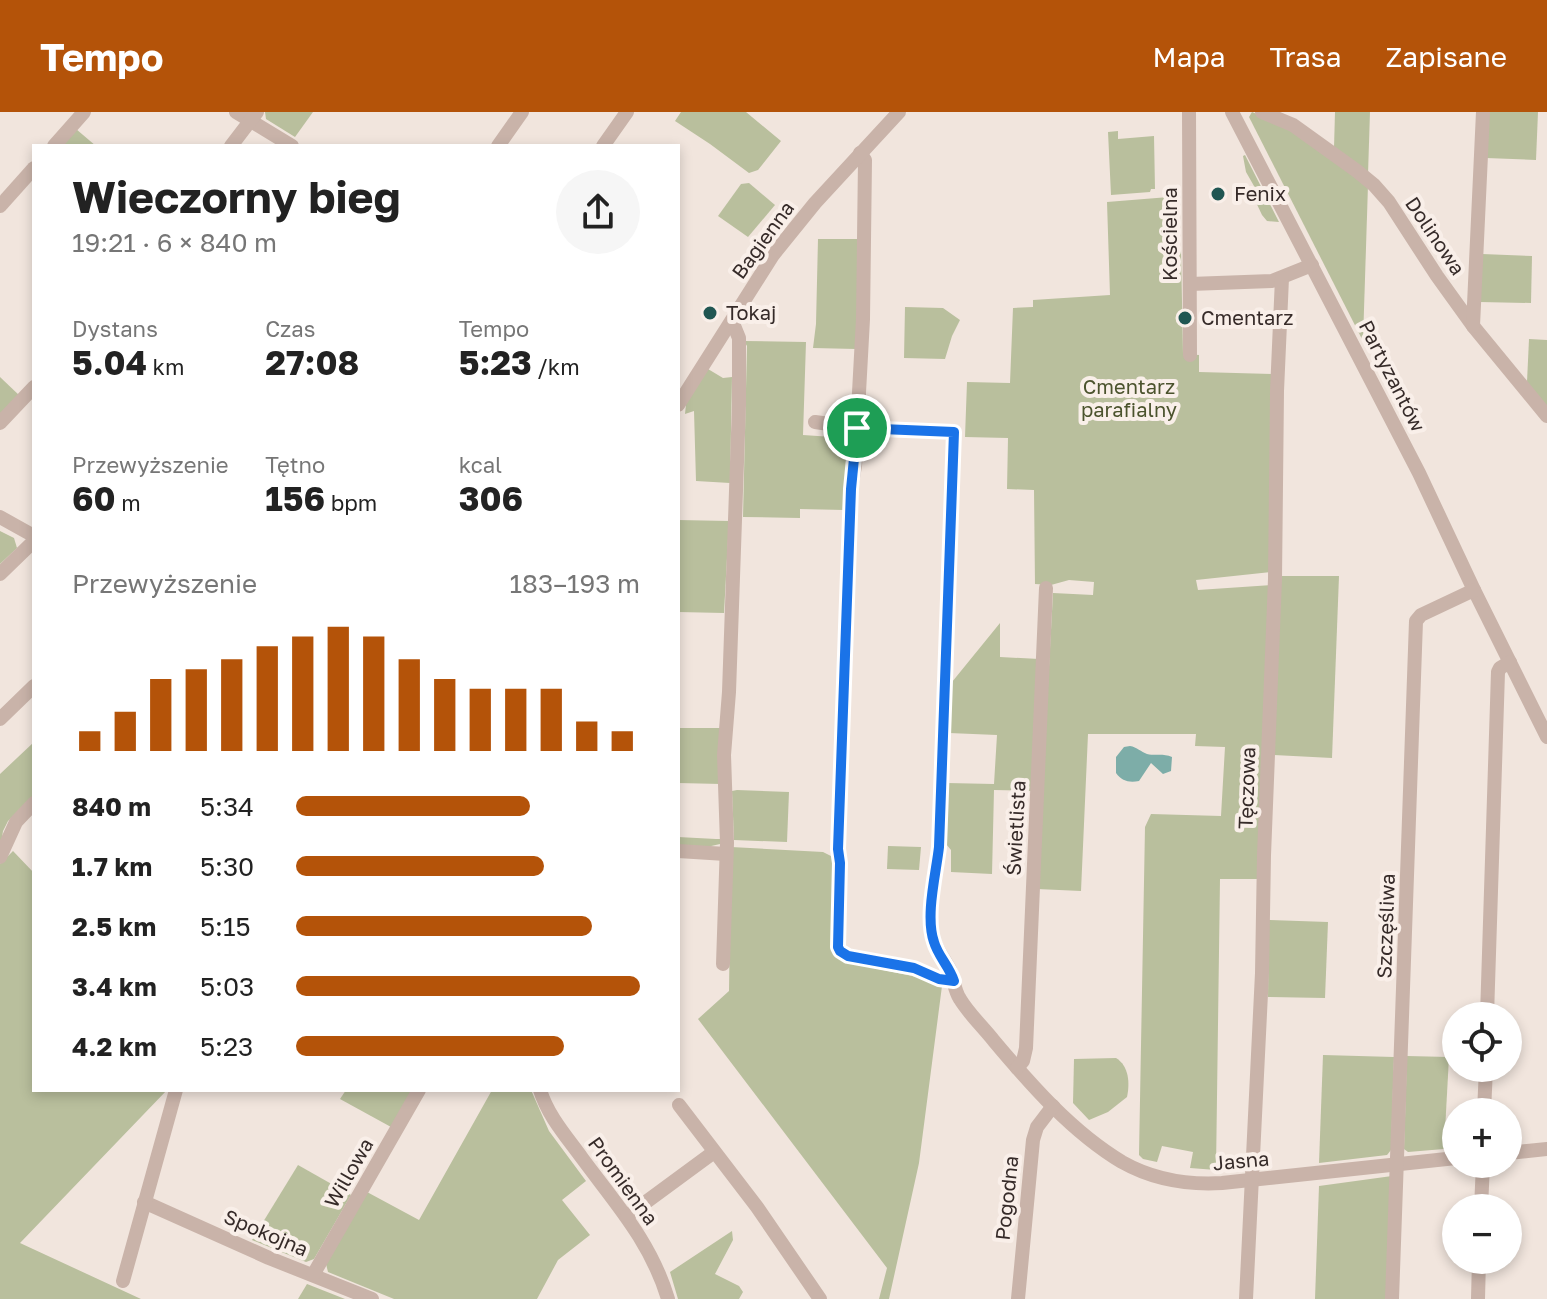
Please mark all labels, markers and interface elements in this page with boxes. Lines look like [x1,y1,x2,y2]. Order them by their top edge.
text: Tempo [40,34,164,79]
text: Mapa [1153,40,1226,73]
text: Trasa [1270,40,1342,73]
text: Zapisane [1386,40,1507,73]
text: Wieczorny bieg [72,170,401,223]
button: share [556,170,640,254]
place label: Fenix [1234,181,1286,205]
marker: Fenix [1209,185,1227,203]
street label: Kościelna [1157,187,1181,281]
street label: Dolinowa [1401,192,1471,279]
street label: Bagienna [726,196,798,283]
text: 19:21 · 6 × 840 m [72,227,277,258]
place label: Tokaj [726,300,776,324]
marker: Tokaj [701,304,719,322]
place label: Cmentarz [1201,305,1294,329]
marker: Cmentarz [1176,309,1194,327]
text: Dystans [72,315,158,342]
text: Czas [265,315,315,342]
text: Tempo [459,315,529,342]
street label: Partyzantów [1355,316,1431,435]
text: 5.04 [72,342,147,382]
text: 27:08 [265,342,359,382]
text: 5:23 [459,342,532,382]
text: km [147,353,184,380]
text: /km [532,353,580,380]
park label: Cmentarz parafialny [1081,374,1177,421]
pin [823,394,891,462]
icon: arrive [835,406,879,450]
text: Przewyższenie [72,451,229,478]
text: Tętno [265,451,325,478]
text: kcal [459,451,502,478]
text: 60 [72,478,116,518]
text: 156 [265,478,325,518]
text: 306 [459,478,523,518]
text: m [116,489,141,516]
text: bpm [325,489,377,516]
text: Przewyższenie [72,568,257,599]
text: 183–193 m [509,568,640,599]
street label: Tęczowa [1233,746,1259,829]
street label: Świetlista [1001,780,1029,876]
text: 840 m [72,791,151,822]
text: 5:34 [200,791,254,822]
text: 1.7 km [72,851,152,882]
text: 5:30 [200,851,254,882]
street label: Szczęśliwa [1371,873,1399,979]
text: 2.5 km [72,911,156,942]
text: 5:15 [200,911,251,942]
text: 3.4 km [72,971,157,1002]
text: 5:03 [200,971,254,1002]
map controls [1442,1002,1522,1274]
button: locate [1442,1002,1522,1082]
text: 4.2 km [72,1031,157,1062]
text: 5:23 [200,1031,253,1062]
button: + [1442,1098,1522,1178]
street label: Promienna [584,1132,664,1229]
street label: Willowa [319,1134,378,1211]
street label: Jasna [1212,1146,1270,1174]
street label: Pogodna [990,1154,1022,1241]
button: − [1442,1194,1522,1274]
street label: Spokojna [221,1204,312,1261]

